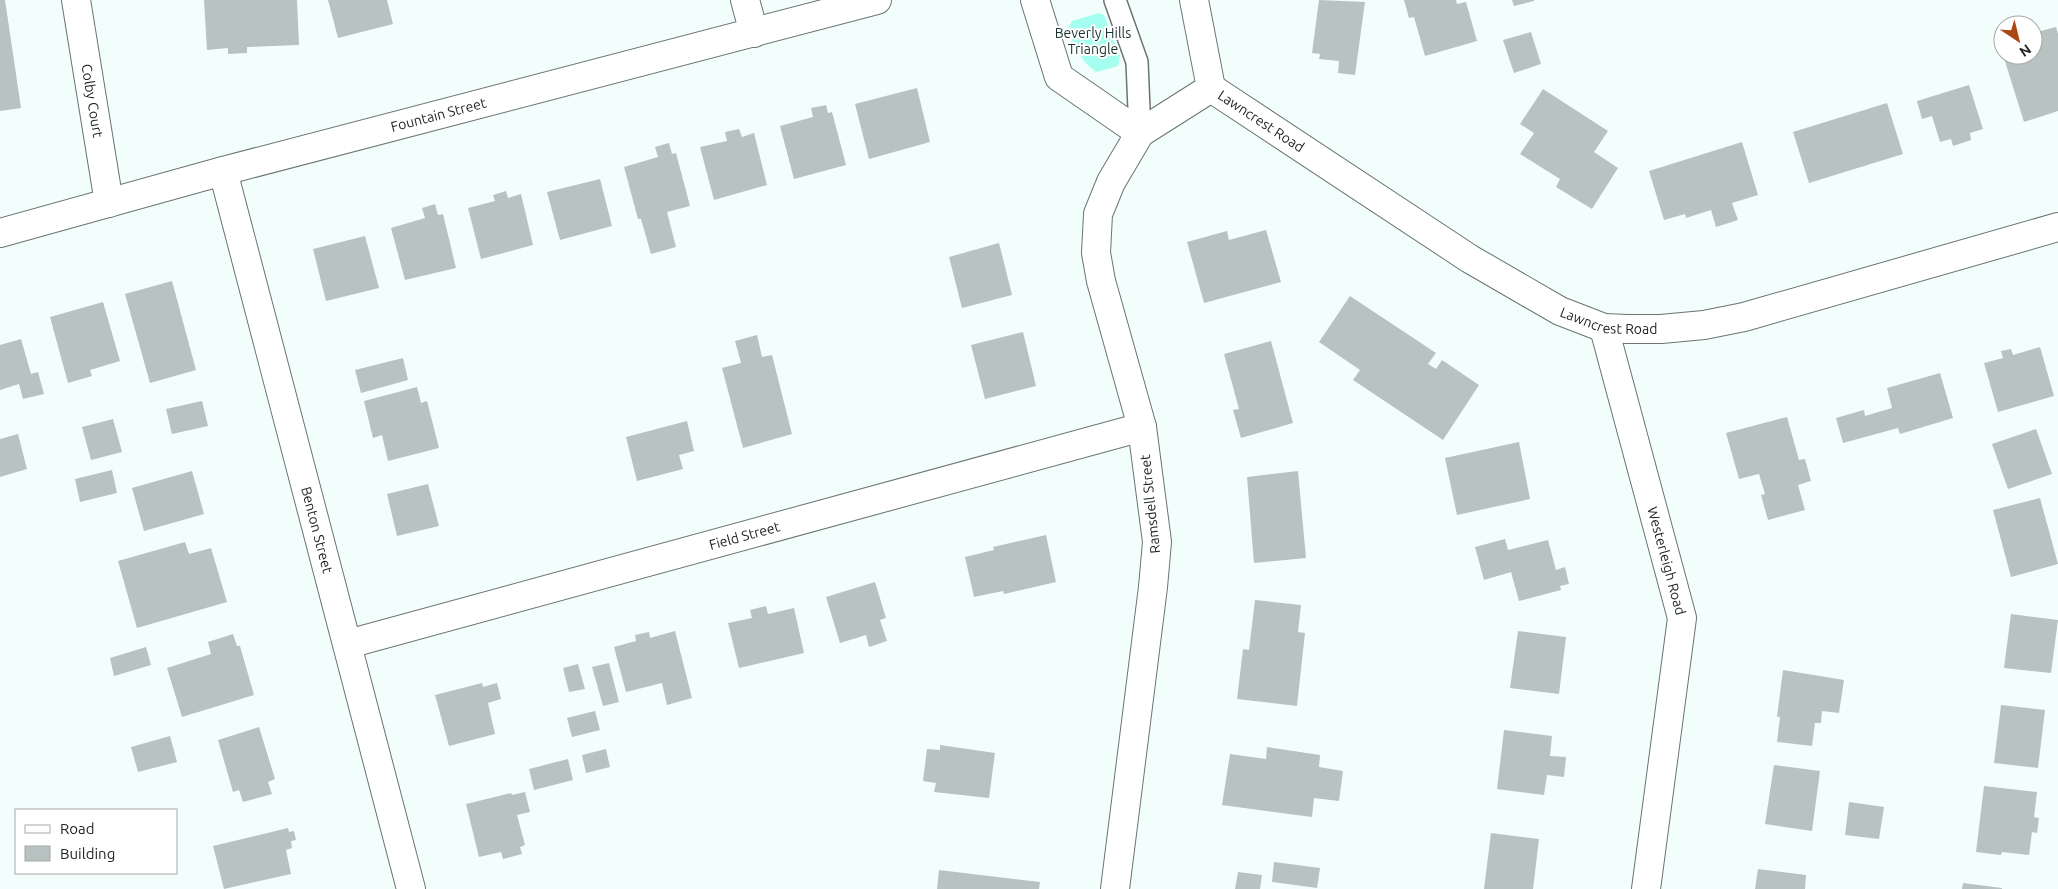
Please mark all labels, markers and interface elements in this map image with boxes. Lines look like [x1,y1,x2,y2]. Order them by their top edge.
north arrow [1993,15,2043,65]
park label: Beverly Hills Triangle [1055,25,1131,57]
text: N [2017,41,2034,60]
street label: Colby Court [79,63,106,139]
street label: Lawncrest Road [1215,87,1307,155]
street label: Fountain Street [389,94,488,135]
street label: Lawncrest Road [1558,304,1657,337]
street label: Ramsdell Street [1137,453,1163,554]
street label: Benton Street [298,485,336,575]
street label: Westerleigh Road [1644,505,1689,617]
street label: Field Street [707,518,782,553]
legend [15,809,178,874]
text: Road [60,820,95,837]
text: Building [60,845,115,862]

